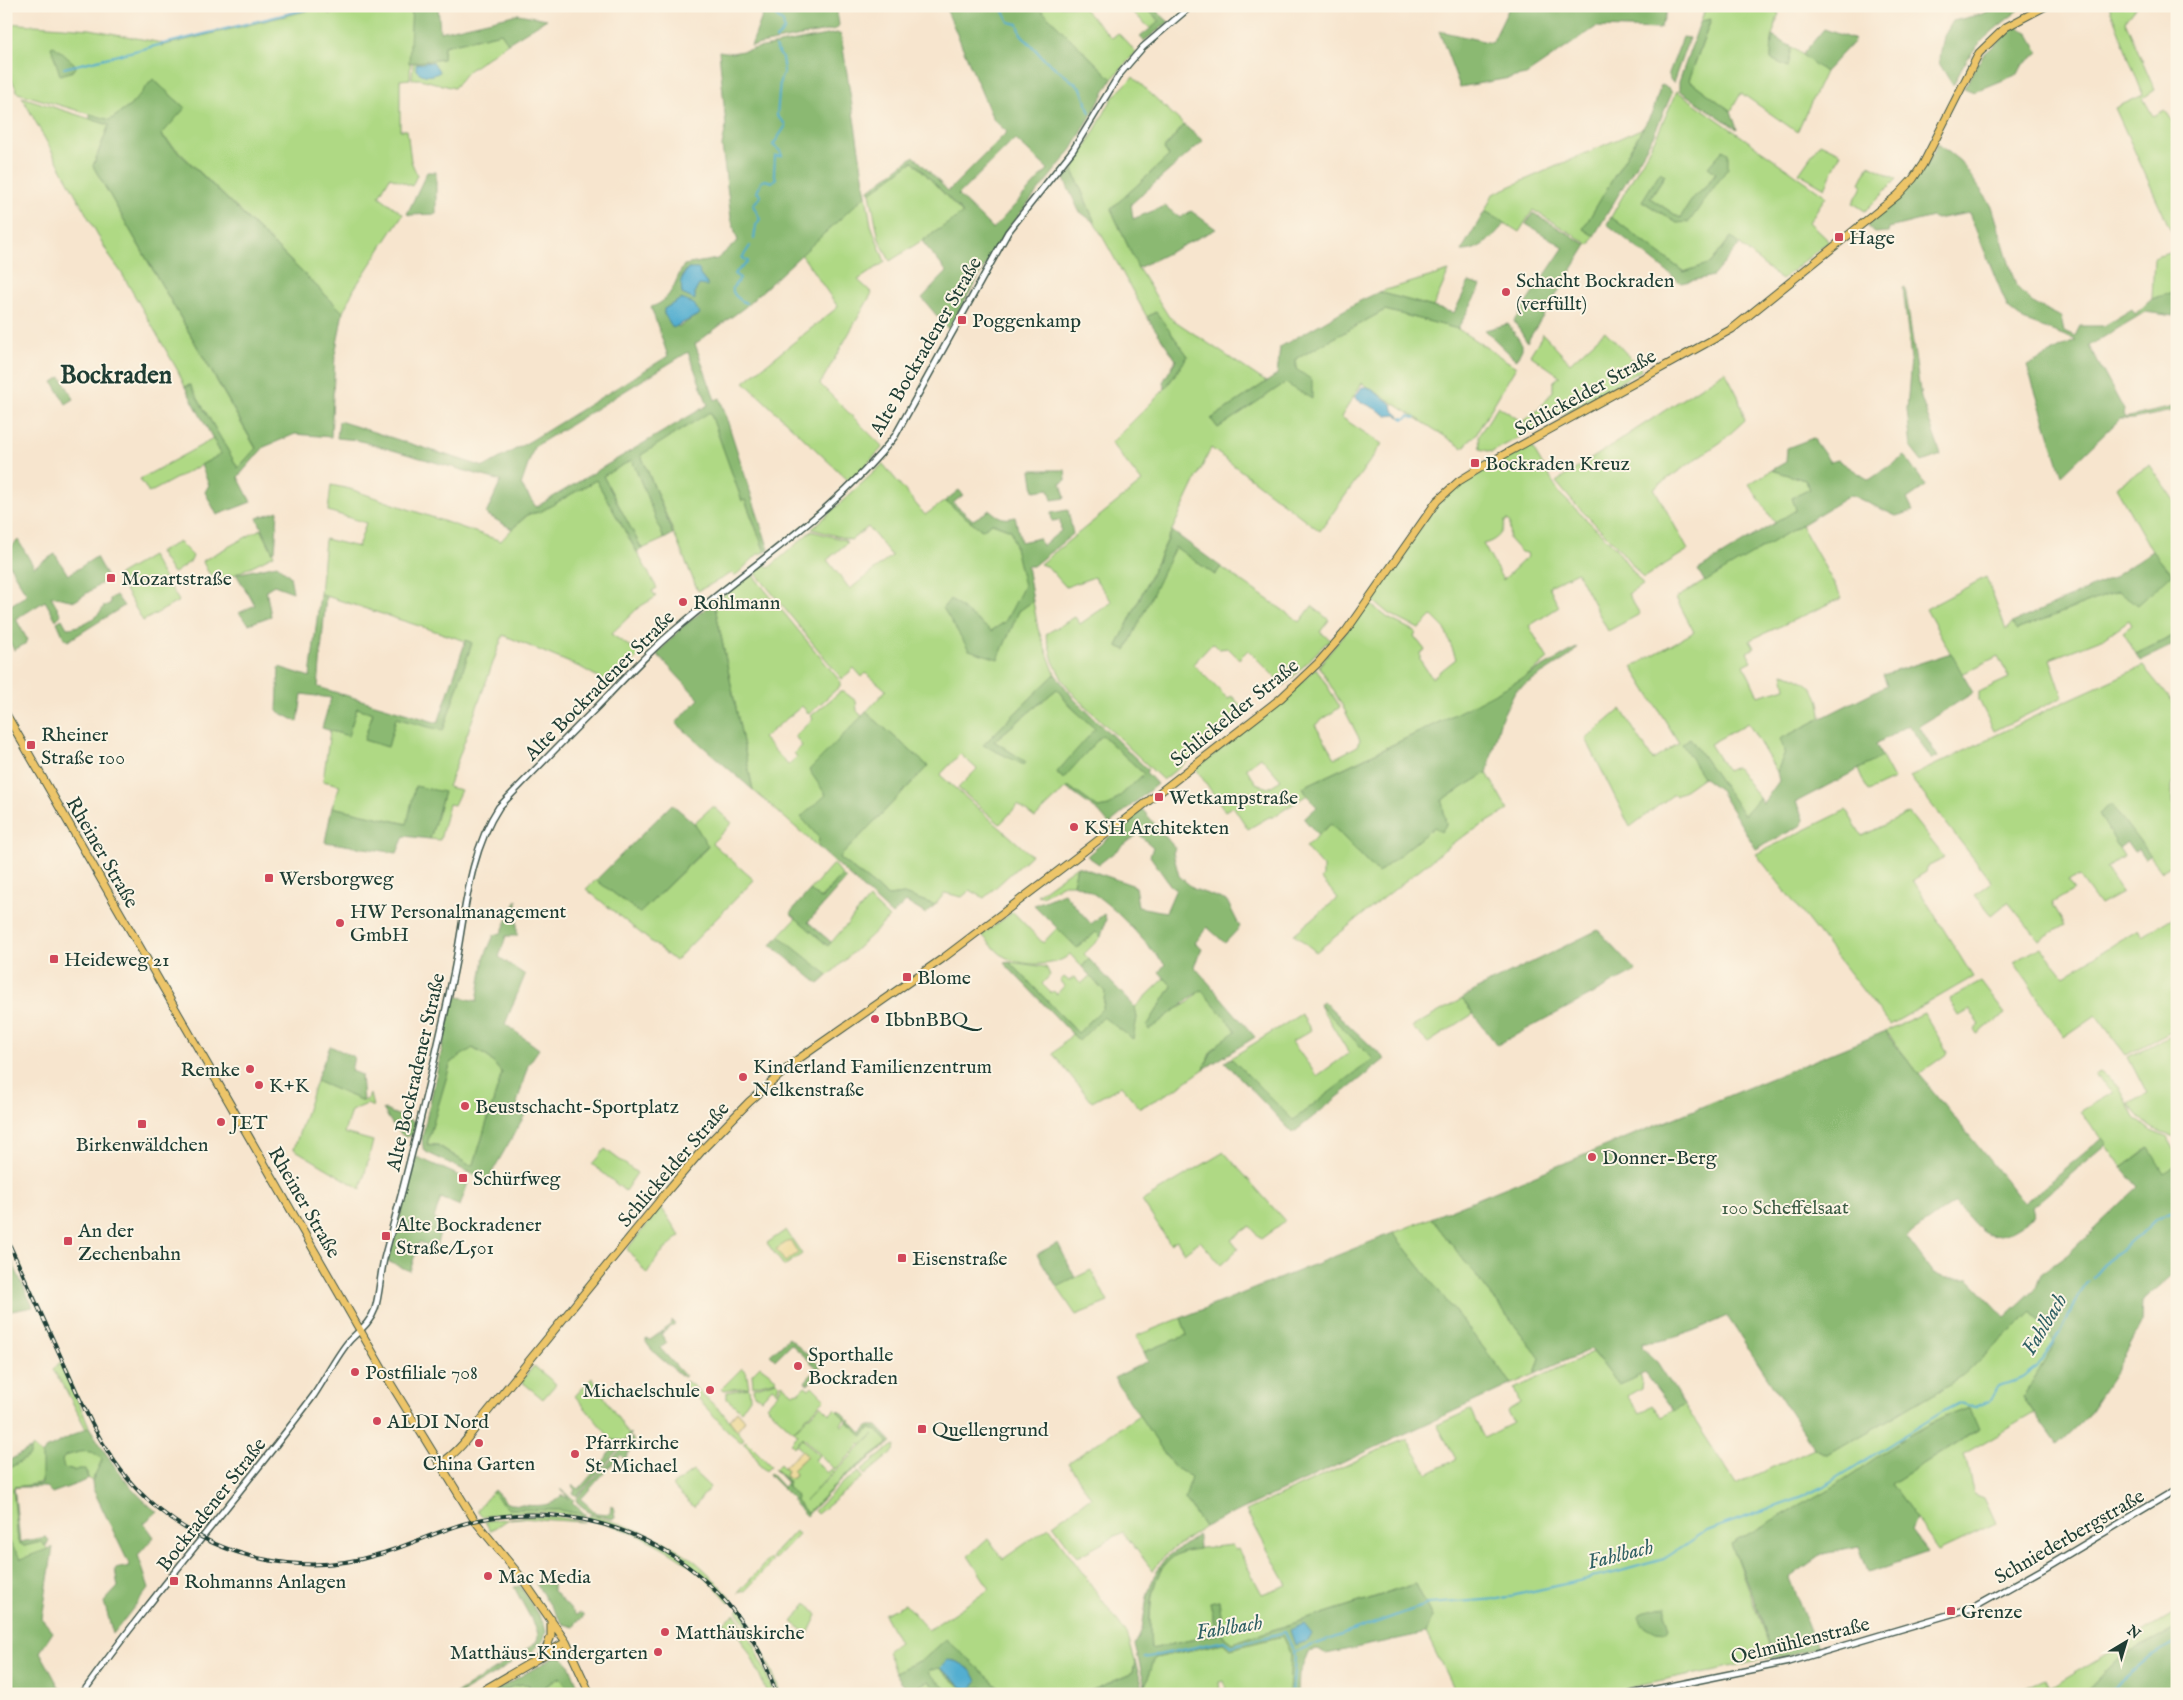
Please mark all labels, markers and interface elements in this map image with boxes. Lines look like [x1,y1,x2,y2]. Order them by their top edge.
place label: Hage [1849,226,1895,251]
marker: Hage [1833,231,1845,243]
street label: Alte Bockradener Straße [864,253,988,442]
place label: Schacht Bockraden (verfüllt) [1516,269,1675,317]
marker: Schacht Bockraden (verfüllt) [1500,286,1512,298]
place label: Poggenkamp [972,309,1081,334]
marker: Poggenkamp [956,314,968,326]
street label: Schlickelder Straße [1511,344,1661,443]
district label: Bockraden [60,360,173,392]
place label: Bockraden Kreuz [1485,452,1630,477]
marker: Bockraden Kreuz [1469,457,1481,469]
place label: Mozartstraße [121,567,232,592]
marker: Mozartstraße [105,572,117,584]
place label: Rohlmann [693,591,781,616]
marker: Rohlmann [677,596,689,608]
street label: Alte Bockradener Straße [519,606,681,767]
street label: Schlickelder Straße [1166,654,1304,773]
place label: Rheiner Straße 100 [41,723,125,771]
marker: Rheiner Straße 100 [25,739,37,751]
place label: Wetkampstraße [1169,786,1298,811]
marker: Wetkampstraße [1153,791,1165,803]
street label: Rheiner Straße [60,793,144,913]
place label: KSH Architekten [1084,816,1229,841]
marker: KSH Architekten [1068,821,1080,833]
place label: Wersborgweg [279,867,395,892]
marker: Wersborgweg [263,872,275,884]
place label: HW Personalmanagement GmbH [350,900,567,948]
marker: HW Personalmanagement GmbH [334,917,346,929]
place label: Heideweg 21 [64,948,170,973]
marker: Heideweg 21 [48,953,60,965]
place label: Blome [917,966,971,991]
street label: Alte Bockradener Straße [381,971,451,1175]
marker: Blome [901,971,913,983]
place label: IbbnBBQ [885,1008,983,1033]
marker: IbbnBBQ [869,1013,881,1025]
place label: Kinderland Familienzentrum Nelkenstraße [753,1055,992,1103]
place label: Remke [181,1058,240,1083]
marker: Remke [244,1063,256,1075]
marker: Kinderland Familienzentrum Nelkenstraße [737,1071,749,1083]
place label: K+K [269,1074,310,1099]
marker: K+K [253,1079,265,1091]
place label: Beustschacht-Sportplatz [475,1095,679,1120]
street label: Schlickelder Straße [613,1097,735,1233]
marker: Beustschacht-Sportplatz [459,1100,471,1112]
place label: JET [229,1111,268,1136]
marker: JET [215,1116,227,1128]
marker: Birkenwäldchen [136,1118,148,1130]
place label: Birkenwäldchen [76,1133,209,1158]
street label: Rheiner Straße [262,1143,346,1263]
place label: Donner-Berg [1602,1146,1718,1171]
marker: Donner-Berg [1586,1151,1598,1163]
place label: Schürfweg [473,1167,562,1192]
marker: Schürfweg [457,1172,469,1184]
park label: 100 Scheffelsaat [1721,1196,1849,1221]
place label: Alte Bockradener Straße/L501 [395,1213,542,1261]
place label: An der Zechenbahn [77,1219,181,1267]
marker: Alte Bockradener Straße/L501 [380,1230,392,1242]
marker: An der Zechenbahn [62,1235,74,1247]
place label: Eisenstraße [912,1247,1007,1272]
marker: Eisenstraße [896,1252,908,1264]
water label: Fahlbach [2016,1289,2074,1360]
place label: Sporthalle Bockraden [808,1343,898,1391]
marker: Sporthalle Bockraden [792,1360,804,1372]
place label: Postfiliale 708 [365,1361,478,1386]
marker: Postfiliale 708 [349,1366,361,1378]
place label: Michaelschule [582,1379,700,1404]
marker: Michaelschule [704,1384,716,1396]
place label: ALDI Nord [386,1410,489,1435]
marker: ALDI Nord [371,1415,383,1427]
place label: Quellengrund [932,1418,1049,1443]
marker: Quellengrund [916,1423,928,1435]
place label: Pfarrkirche St. Michael [585,1431,679,1479]
street label: Bockradener Straße [152,1433,272,1577]
marker: China Garten [473,1437,485,1449]
marker: Pfarrkirche St. Michael [569,1448,581,1460]
place label: China Garten [423,1452,536,1477]
street label: Schniederbergstraße [1990,1484,2149,1590]
water label: Fahlbach [1585,1534,1656,1577]
place label: Mac Media [498,1565,591,1590]
place label: Rohmanns Anlagen [184,1570,347,1595]
marker: Mac Media [482,1570,494,1582]
marker: Rohmanns Anlagen [168,1575,180,1587]
place label: Grenze [1961,1600,2023,1625]
marker: Grenze [1945,1605,1957,1617]
water label: Fahlbach [1194,1610,1265,1647]
street label: Oelmühlenstraße [1728,1612,1872,1671]
north arrow [2100,1618,2150,1668]
place label: Matthäuskirche [675,1621,805,1646]
text: N [2122,1621,2144,1643]
marker: Matthäuskirche [659,1626,671,1638]
place label: Matthäus-Kindergarten [450,1641,648,1666]
marker: Matthäus-Kindergarten [652,1646,664,1658]

